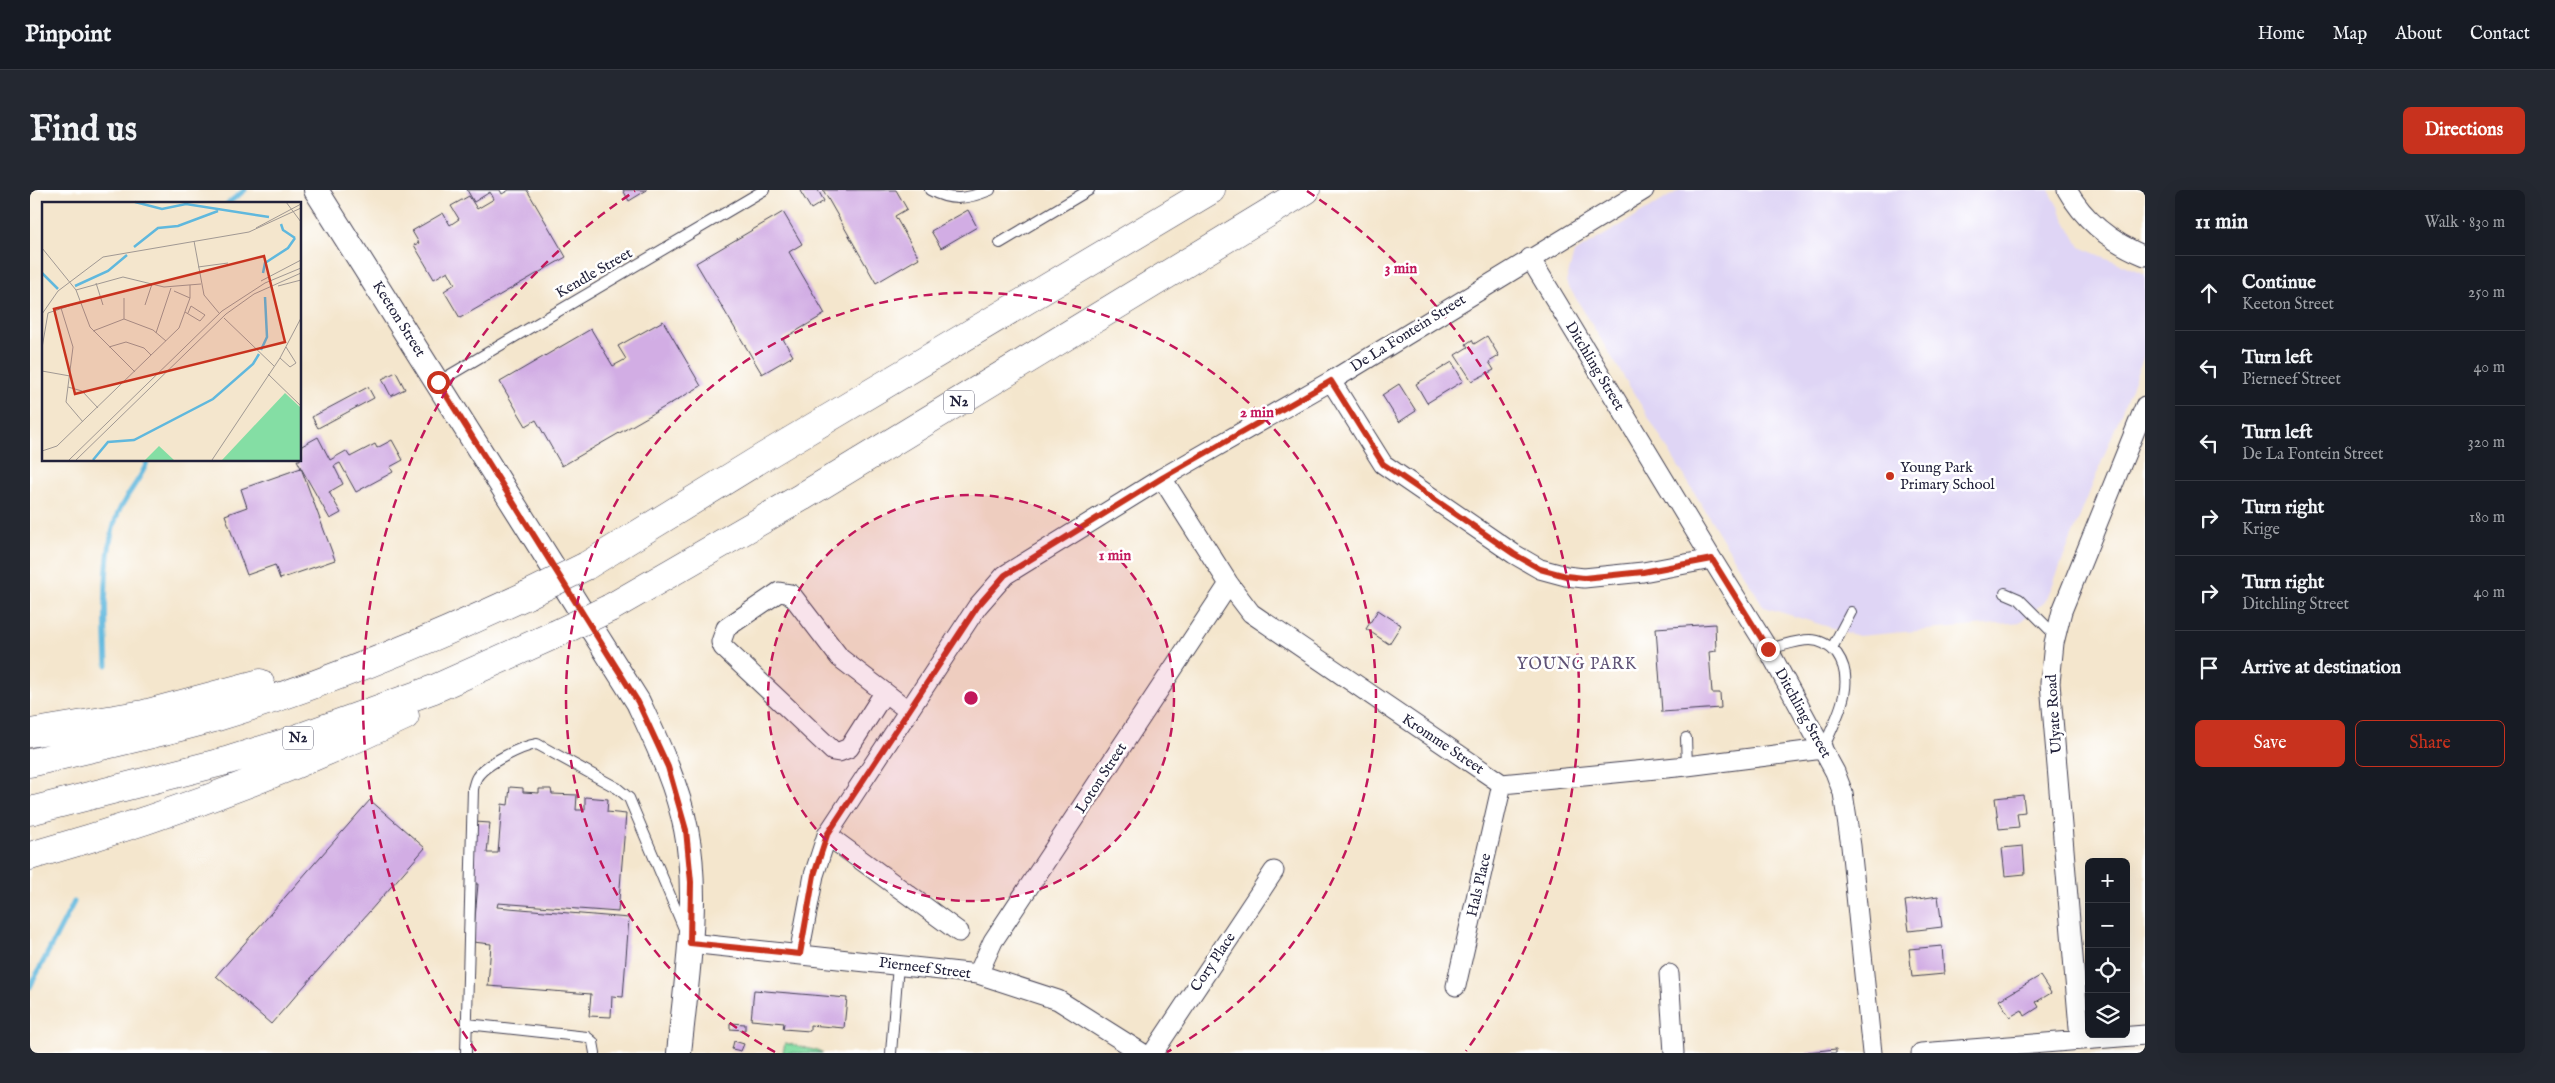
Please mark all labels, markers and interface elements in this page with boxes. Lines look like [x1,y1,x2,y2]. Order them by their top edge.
text: Pinpoint [25,19,111,50]
text: Home [2258,23,2305,46]
text: Map [2333,23,2367,46]
text: About [2395,23,2442,46]
text: Contact [2470,23,2530,46]
button: Directions [2403,107,2525,154]
text: Find us [30,108,137,153]
inset map [42,202,301,461]
text: 11 min [2195,209,2248,236]
text: Walk · 830 m [2424,213,2505,233]
street label: Kendle Street [552,243,636,303]
text: 3 min [1385,259,1417,278]
text: Continue [2242,271,2316,295]
street label: Keeton Street [368,277,430,361]
icon: ahead [2195,279,2223,307]
text: 250 m [2468,283,2505,303]
street label: De La Fontein Street [1347,290,1469,376]
text: Keeton Street [2242,295,2334,315]
street label: Ditchling Street [1561,318,1629,414]
text: Turn left [2242,346,2313,370]
icon: left [2195,354,2223,382]
text: 40 m [2473,358,2505,378]
text: Pierneef Street [2242,370,2341,390]
route start [427,371,450,394]
road number: N2 [944,390,974,413]
text: 2 min [1240,403,1274,422]
text: Turn left [2242,421,2313,445]
icon: left [2195,429,2223,457]
text: 320 m [2468,433,2505,453]
text: De La Fontein Street [2242,445,2383,465]
place label: Young Park Primary School [1900,458,1996,494]
marker: Young Park Primary School [1884,470,1896,482]
text: Turn right [2242,496,2324,520]
icon: right [2195,504,2223,532]
text: 180 m [2469,508,2505,528]
text: Krige [2242,520,2280,540]
text: 1 min [1099,546,1131,565]
text: Turn right [2242,571,2324,595]
icon: right [2195,579,2223,607]
text: 40 m [2473,583,2505,603]
text: Ditchling Street [2242,595,2349,615]
route end [1757,638,1780,661]
icon: arrive [2195,654,2223,682]
district label: YOUNG PARK [1517,655,1637,675]
text: Arrive at destination [2242,656,2401,680]
street label: Ditchling Street [1770,664,1836,762]
street label: Ulyate Road [2042,673,2066,754]
centre of rings [962,689,980,707]
street label: Kromme Street [1398,710,1488,778]
button: Save [2195,720,2345,767]
button: Share [2355,720,2505,767]
road number: N2 [283,726,313,750]
street label: Loton Street [1071,739,1131,817]
street label: Hals Place [1462,851,1496,919]
map controls [2085,858,2130,1038]
button: + [2085,858,2130,903]
button: − [2085,903,2130,948]
street label: Cory Place [1186,929,1240,995]
button: locate [2085,948,2130,993]
street label: Pierneef Street [878,953,972,983]
button: layers [2085,993,2130,1038]

